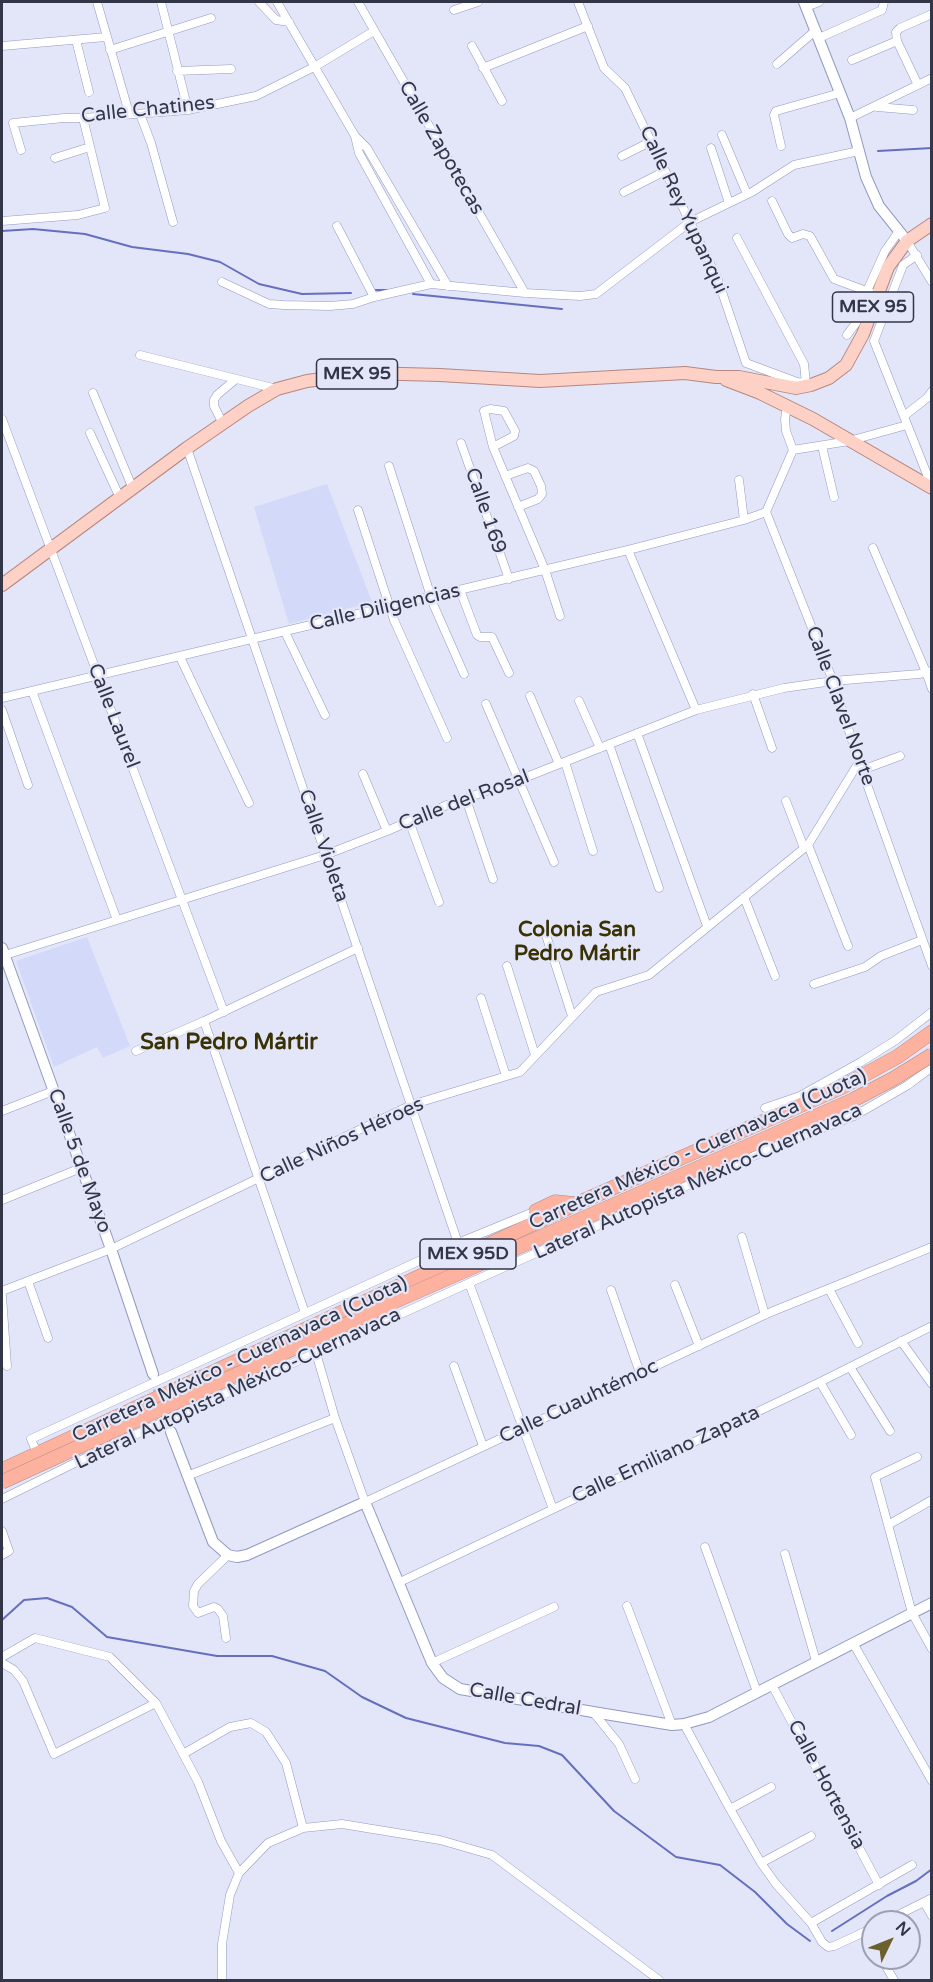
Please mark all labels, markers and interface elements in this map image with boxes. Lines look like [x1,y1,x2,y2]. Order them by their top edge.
street label: Calle Zapotecas [393,77,489,219]
street label: Calle Chatines [80,91,216,129]
street label: Calle Rey Yupanqui [634,122,732,298]
road number: MEX 95 [832,292,914,322]
road number: MEX 95 [316,359,398,389]
street label: Calle 169 [459,465,511,557]
street label: Calle Diligencias [307,579,463,637]
street label: Calle Clavel Norte [800,623,880,789]
street label: Calle Laurel [82,660,144,772]
street label: Calle del Rosal [395,765,533,837]
street label: Calle Violeta [293,786,353,906]
district label: Colonia San Pedro Mártir [514,917,640,967]
district label: San Pedro Mártir [140,1030,318,1056]
street label: Carretera México - Cuernavaca (Cuota) [525,1064,871,1236]
street label: Calle 5 de Mayo [42,1086,116,1236]
street label: Calle Niños Héroes [256,1092,428,1190]
street label: Lateral Autopista México-Cuernavaca [530,1098,866,1266]
road number: MEX 95D [420,1239,516,1269]
street label: Carretera México - Cuernavaca (Cuota) [69,1272,411,1448]
street label: Lateral Autopista México-Cuernavaca [71,1303,405,1475]
street label: Calle Cuauhtémoc [496,1355,662,1449]
street label: Calle Emiliano Zapata [568,1401,764,1509]
street label: Calle Cedral [467,1678,583,1722]
street label: Calle Hortensia [782,1716,870,1854]
north arrow [861,1910,921,1970]
text: N [891,1918,914,1941]

